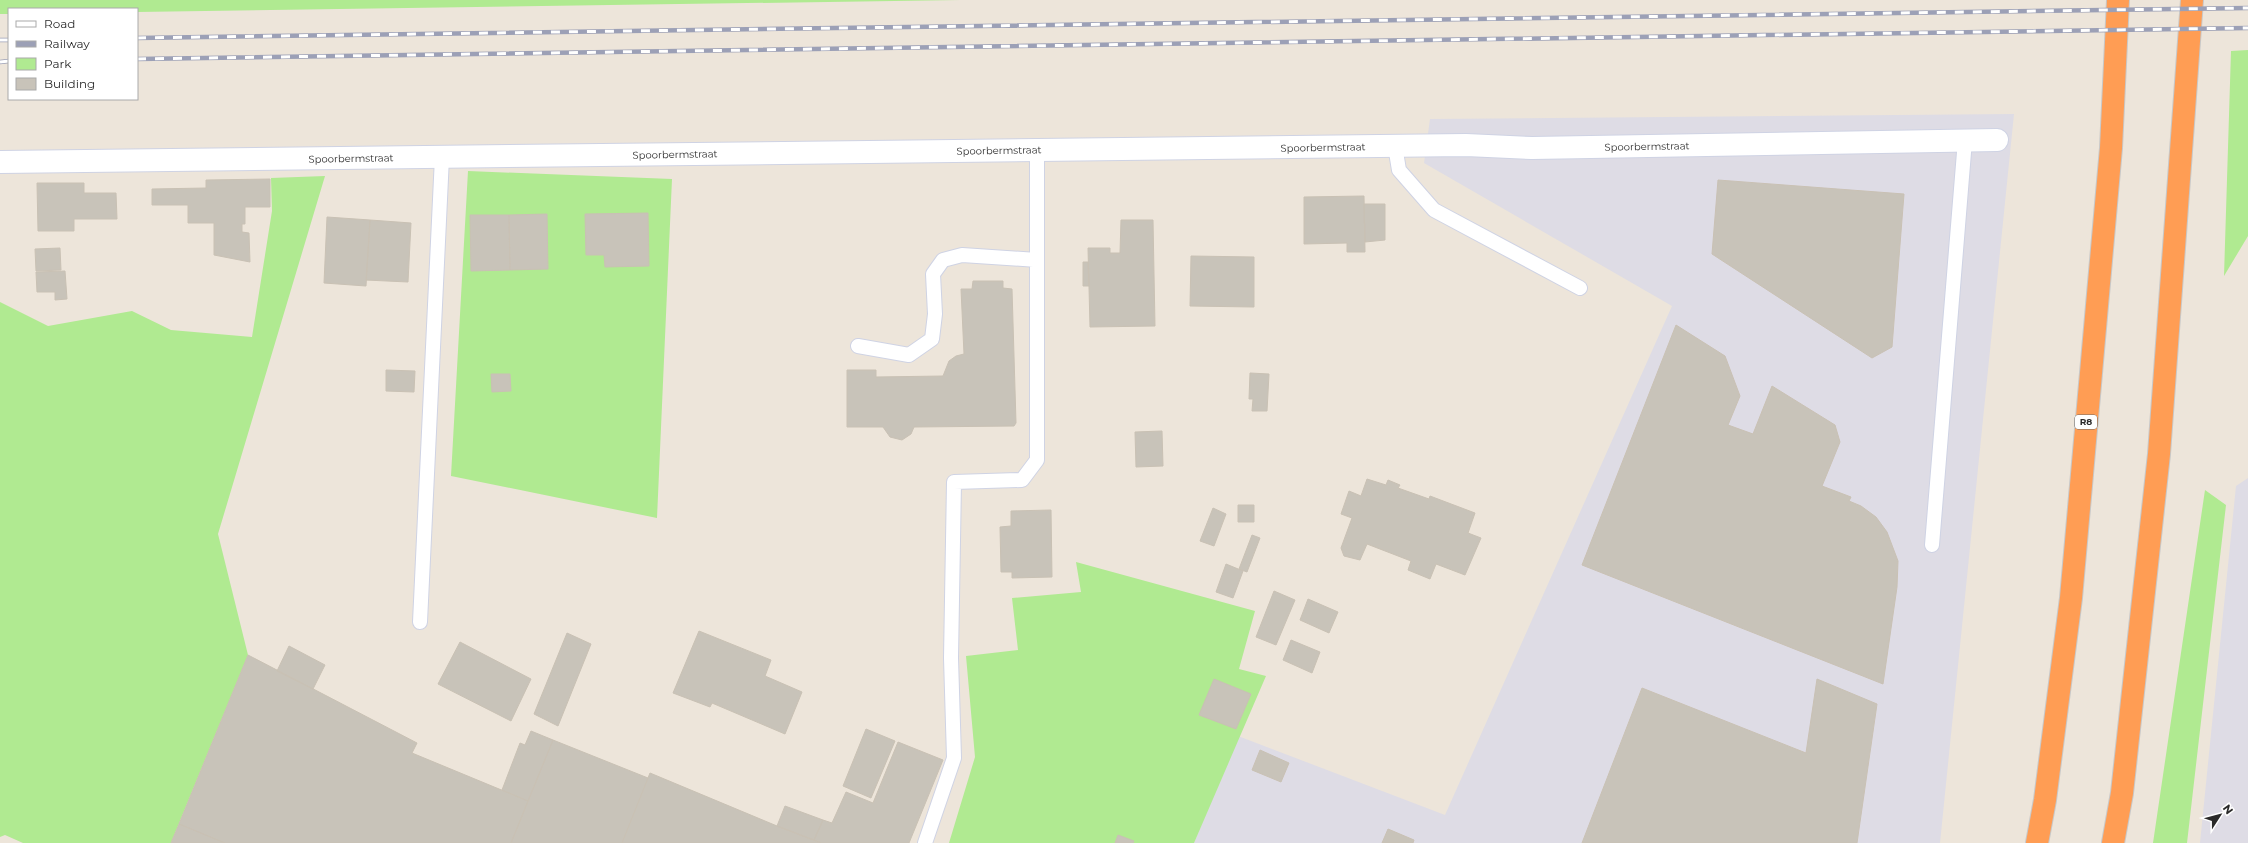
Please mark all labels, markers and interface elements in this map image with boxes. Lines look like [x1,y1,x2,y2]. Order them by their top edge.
legend [8,8,138,100]
text: Road [44,16,75,31]
text: Railway [44,36,90,51]
text: Park [44,56,72,71]
text: Building [44,76,95,91]
street label: Spoorbermstraat [1604,139,1690,154]
street label: Spoorbermstraat [1280,140,1366,155]
street label: Spoorbermstraat [956,143,1042,158]
street label: Spoorbermstraat [632,147,718,162]
street label: Spoorbermstraat [308,151,394,166]
road number: R8 [2075,415,2097,429]
north arrow [2200,795,2240,835]
text: N [2220,801,2236,817]

